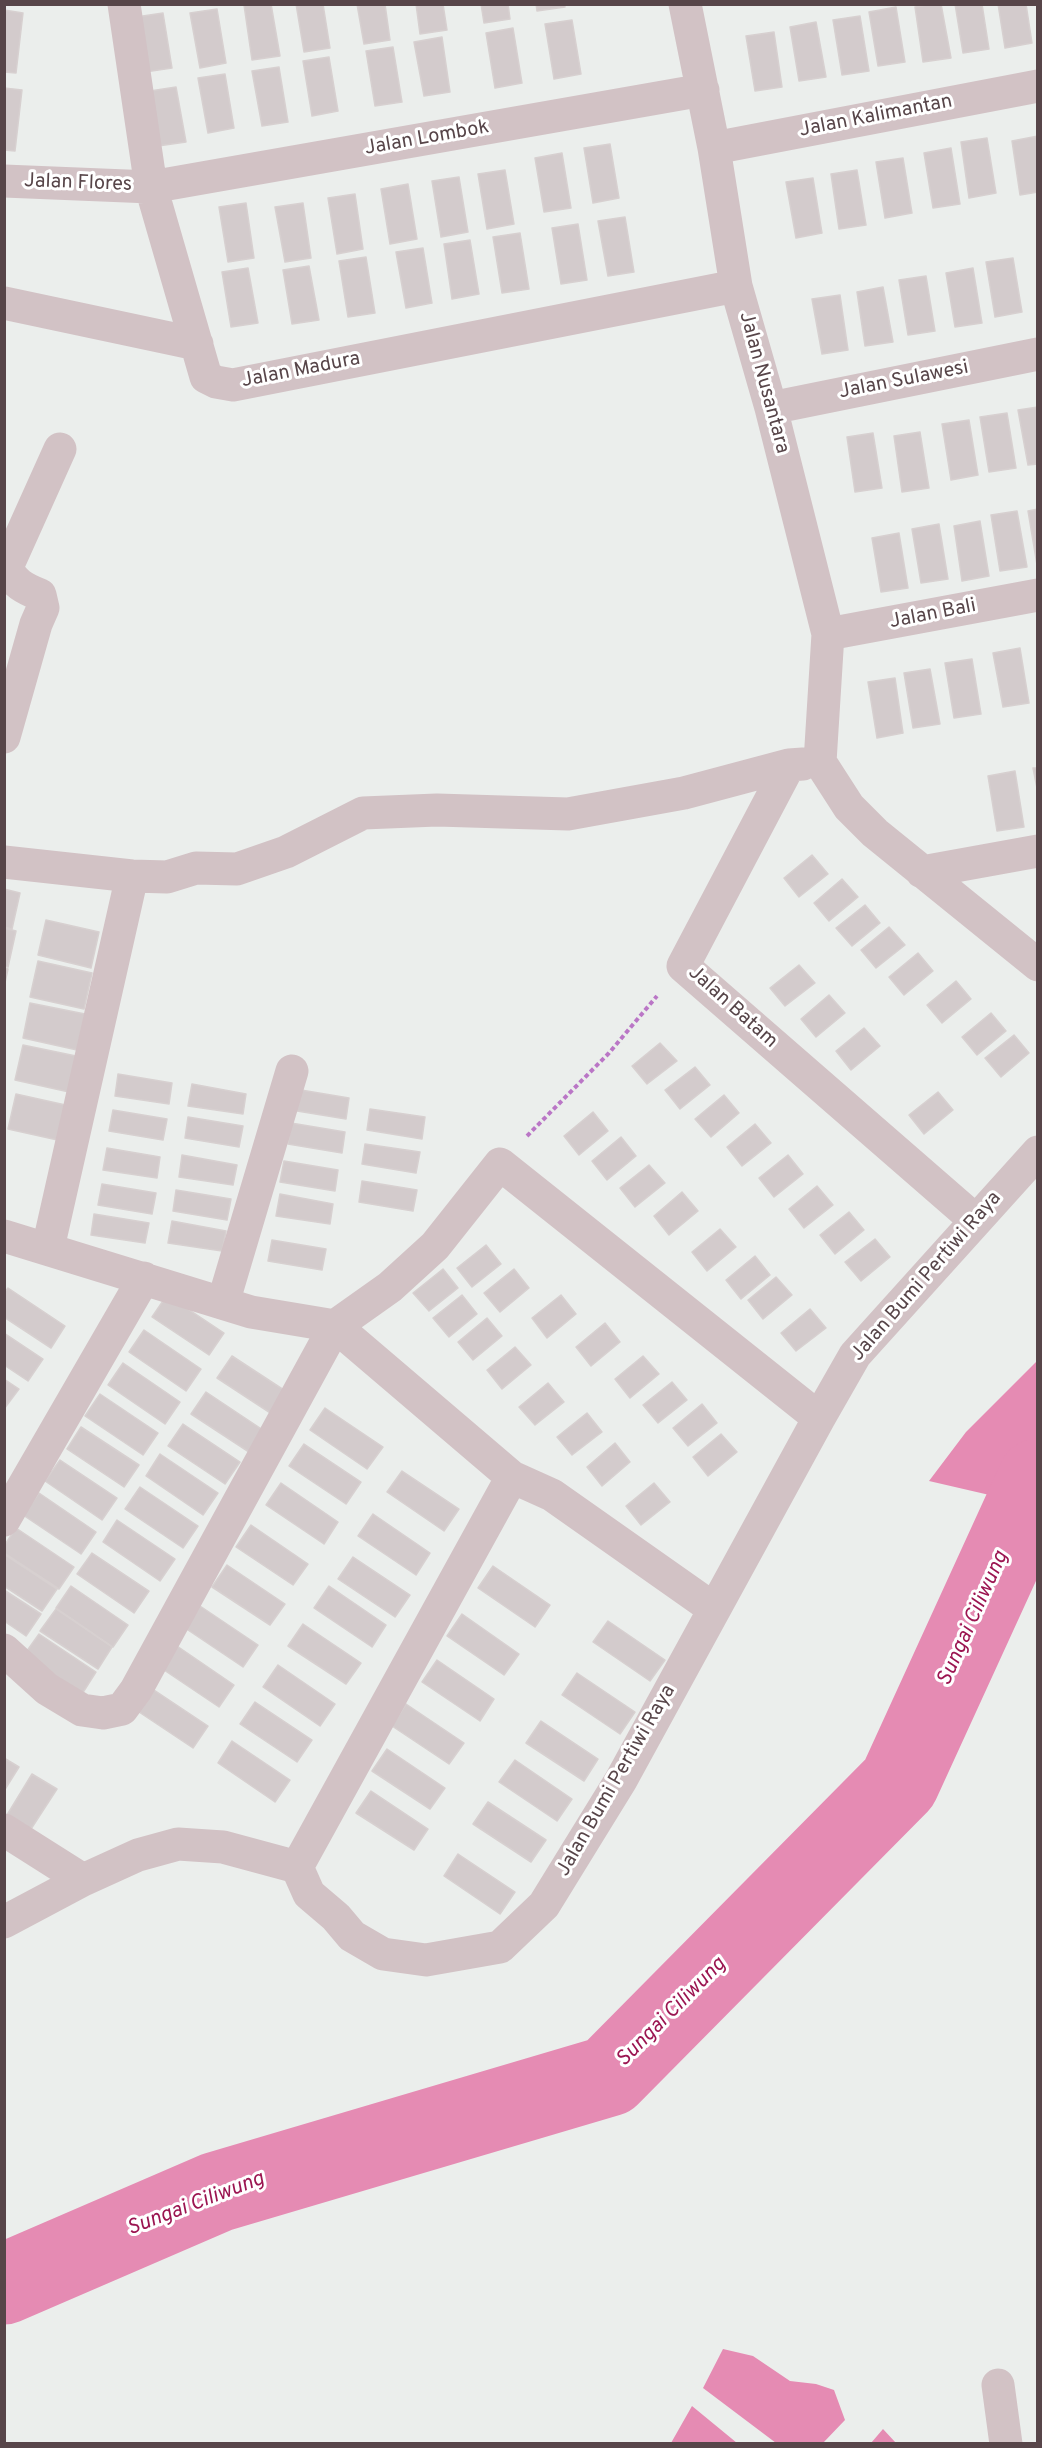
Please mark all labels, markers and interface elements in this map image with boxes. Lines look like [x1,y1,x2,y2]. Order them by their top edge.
street label: Jalan Kalimantan [797,90,955,144]
street label: Jalan Lombok [363,116,491,162]
street label: Jalan Flores [24,170,132,198]
street label: Jalan Nusantara [733,309,793,457]
street label: Jalan Madura [240,348,362,394]
street label: Jalan Sulawesi [837,357,971,405]
street label: Jalan Bali [888,595,978,635]
street label: Jalan Batam [682,962,782,1054]
street label: Jalan Bumi Pertiwi Raya [847,1187,1007,1367]
water label: Sungai Ciliwung [933,1548,1015,1690]
street label: Jalan Bumi Pertiwi Raya [552,1681,682,1881]
water label: Sungai Ciliwung [612,1953,732,2073]
water label: Sungai Ciliwung [124,2167,268,2243]

